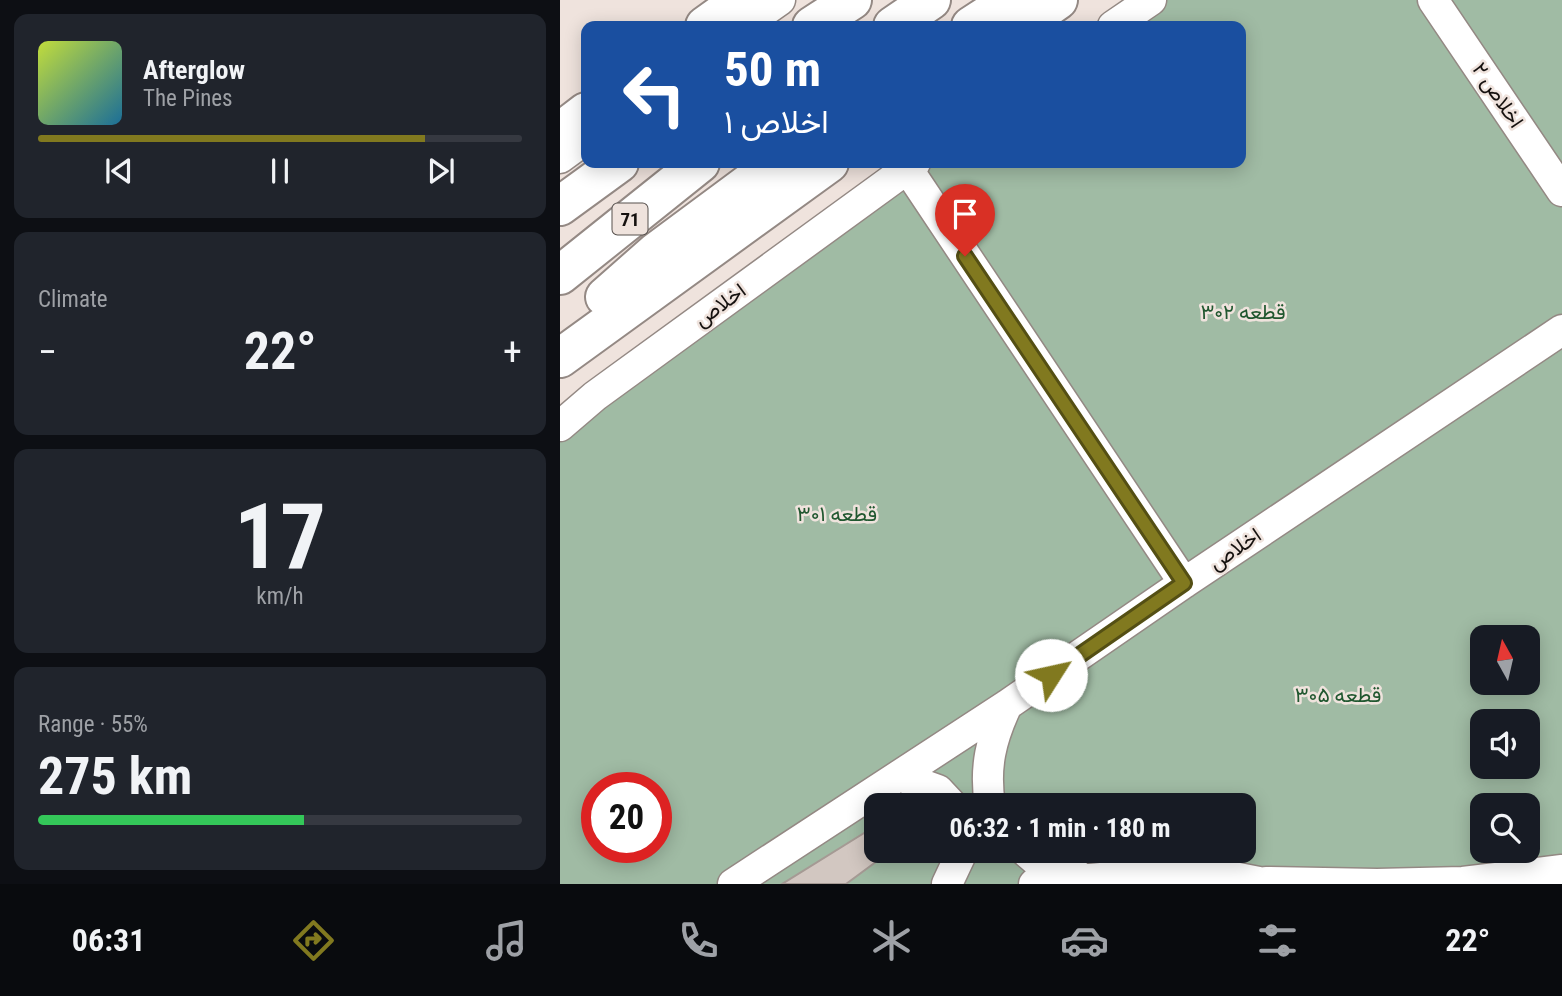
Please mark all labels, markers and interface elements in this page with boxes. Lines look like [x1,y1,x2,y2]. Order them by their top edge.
text: 50 m [724,41,821,98]
icon: left [609,49,700,140]
text: Afterglow [143,55,245,85]
street label: اخلاص ۲ [1467,58,1529,132]
text: The Pines [143,85,233,112]
text: اخلاص ۱ [724,103,829,141]
icon: previous [100,152,138,190]
icon: pause [261,152,299,190]
icon: next [422,152,460,190]
pin [935,184,995,256]
icon: arrive [946,195,984,233]
road number: 71 [612,204,648,234]
street label: اخلاص [690,278,750,332]
text: Climate [38,286,108,313]
park label: قطعه ۳۰۲ [1200,300,1286,324]
text: 22° [244,321,316,382]
text: − [38,330,57,374]
text: + [503,330,522,374]
text: 17 [234,484,326,590]
park label: قطعه ۳۰۱ [797,502,877,526]
street label: اخلاص [1204,523,1266,575]
text: km/h [256,583,304,610]
north arrow [1470,625,1540,695]
map controls [1470,625,1540,863]
position arrow [1014,638,1088,712]
park label: قطعه ۳۰۵ [1295,683,1381,707]
button: sound [1470,709,1540,779]
text: Range · 55% [38,711,148,738]
text: 275 km [38,746,192,807]
speed limit sign: 20 [581,772,672,863]
button: search [1470,793,1540,863]
text: 06:32 · 1 min · 180 m [950,813,1170,843]
icon: directions [289,916,338,965]
icon: music [482,916,531,965]
icon: phone [674,916,723,965]
icon: climate [867,916,916,965]
icon: car [1060,916,1109,965]
icon: filters [1253,916,1302,965]
text: 06:31 [72,921,145,959]
text: 22° [1445,921,1490,959]

